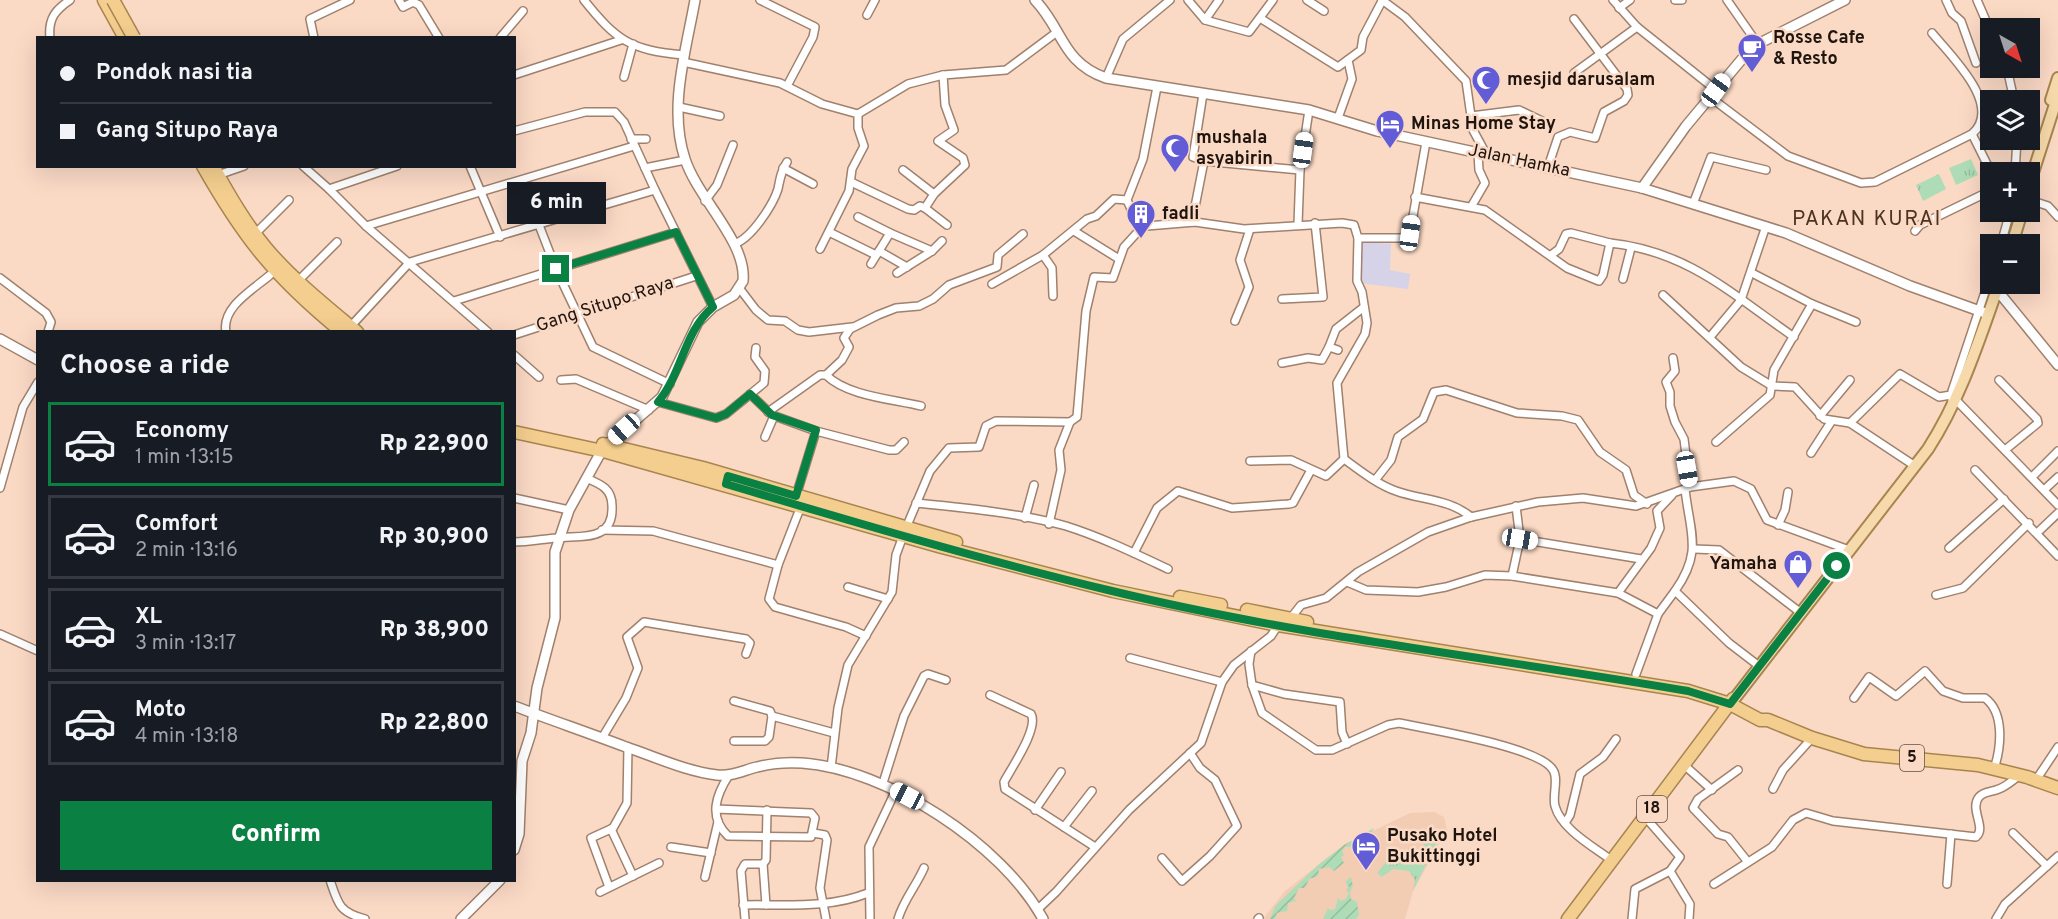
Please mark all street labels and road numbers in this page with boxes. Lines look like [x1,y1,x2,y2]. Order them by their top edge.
street label: Jalan Hamka [1466,139,1572,183]
street label: Gang Situpo Raya [533,272,677,338]
road number: 5 [1900,745,1924,771]
road number: 18 [1637,796,1667,822]

